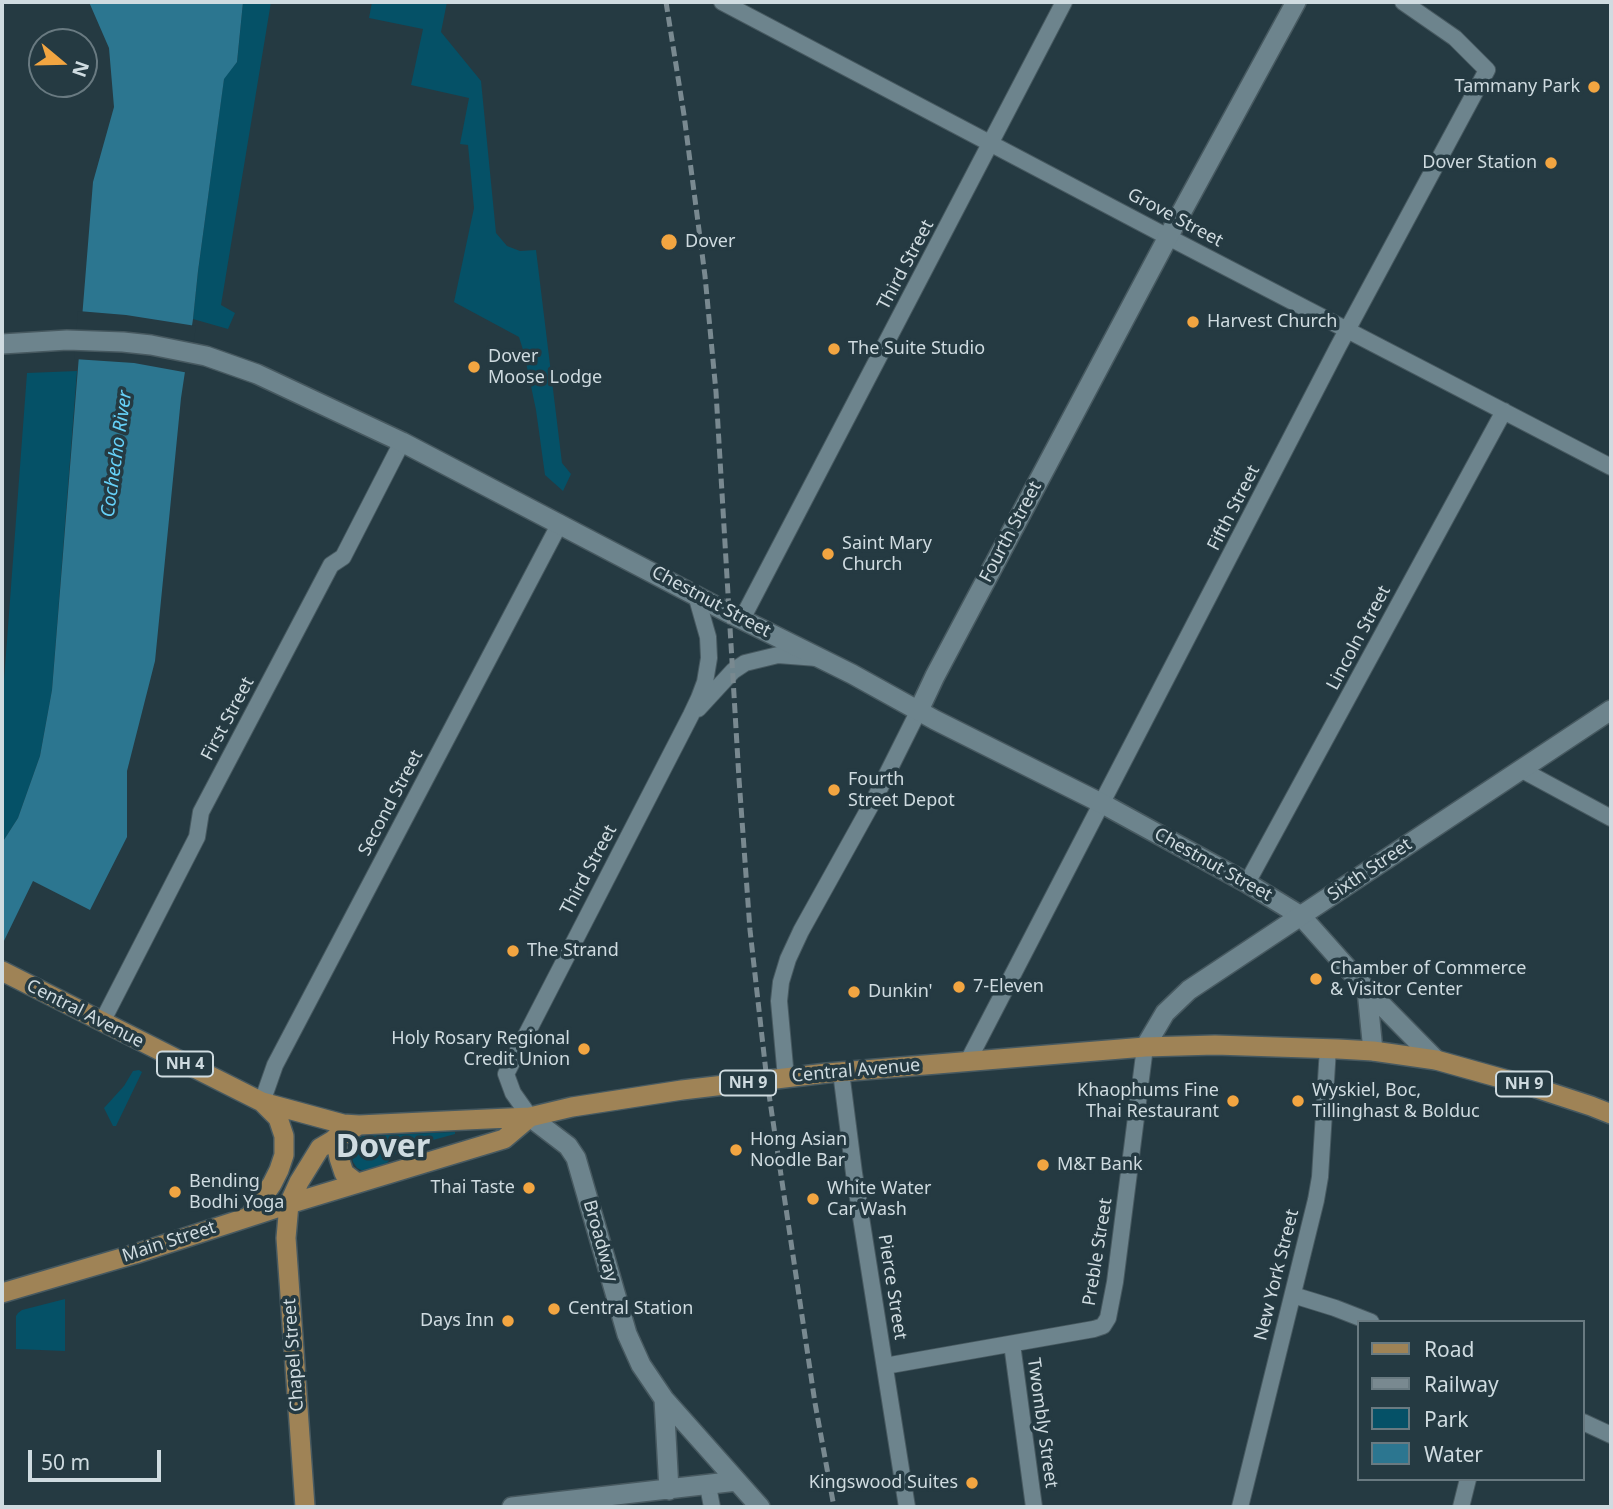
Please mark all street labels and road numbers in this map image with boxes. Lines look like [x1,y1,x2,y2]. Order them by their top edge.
street label: Grove Street [1124,184,1226,252]
street label: Third Street [873,216,939,314]
street label: Fifth Street [1203,462,1265,554]
street label: Fourth Street [975,478,1047,586]
street label: Chestnut Street [648,562,774,642]
street label: Lincoln Street [1322,582,1396,694]
street label: First Street [197,674,259,764]
street label: Second Street [354,746,428,860]
street label: Third Street [556,821,622,919]
street label: Chestnut Street [1150,824,1276,906]
street label: Sixth Street [1324,834,1416,906]
street label: Central Avenue [23,975,147,1053]
road number: NH 4 [157,1052,213,1076]
street label: Central Avenue [791,1055,921,1087]
road number: NH 9 [720,1070,776,1096]
road number: NH 9 [1496,1072,1552,1096]
street label: Preble Street [1079,1197,1117,1307]
street label: Broadway [578,1198,622,1284]
street label: New York Street [1250,1207,1304,1343]
street label: Main Street [119,1217,219,1267]
street label: Pierce Street [873,1233,911,1341]
street label: Chapel Street [279,1298,309,1412]
street label: Twombly Street [1022,1356,1062,1490]

